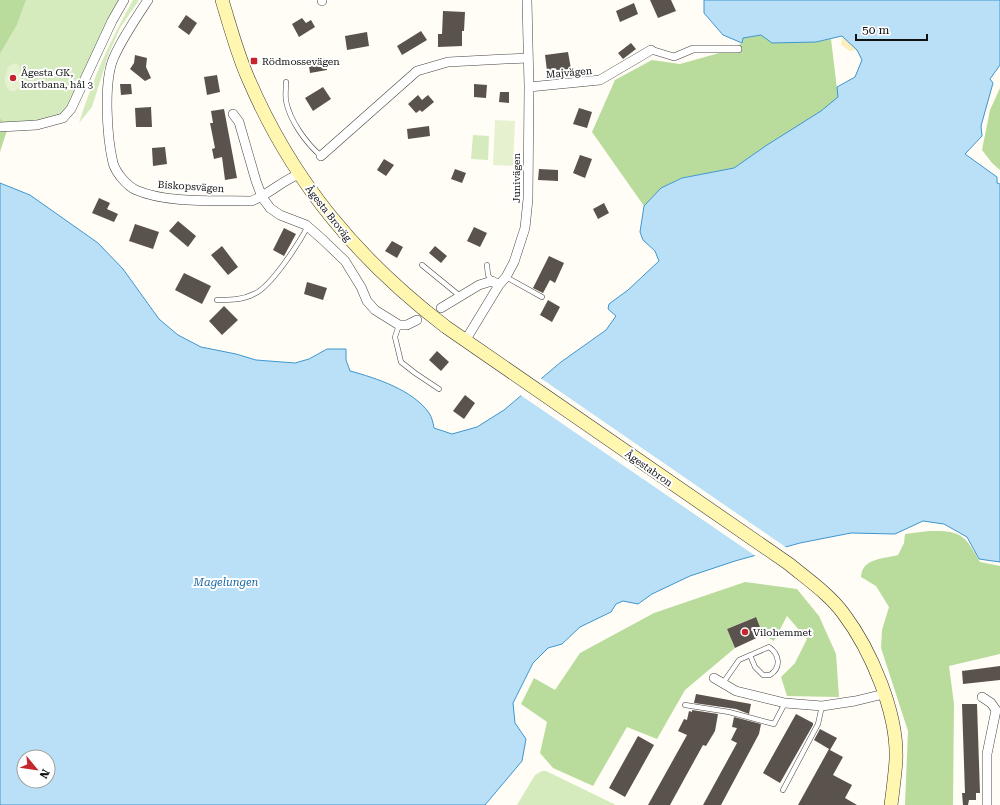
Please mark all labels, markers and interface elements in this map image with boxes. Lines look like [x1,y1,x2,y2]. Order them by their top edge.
scale bar [856,16,927,42]
text: 50 m [862,23,889,37]
marker: Rödmossevägen [249,56,259,66]
place label: Rödmossevägen [262,56,340,67]
street label: Majvägen [546,65,593,80]
place label: Ågesta GK, kortbana, hål 3 [21,66,94,90]
marker: Ågesta GK, kortbana, hål 3 [8,73,18,83]
street label: Junivägen [511,153,522,203]
street label: Biskopsvägen [157,179,225,194]
street label: Ågesta Broväg [303,183,355,244]
street label: Ågestabron [623,447,675,489]
water label: Magelungen [193,576,259,589]
marker: Vilohemmet [740,627,750,637]
place label: Vilohemmet [753,627,812,638]
north arrow [16,749,56,789]
text: N [36,767,52,781]

